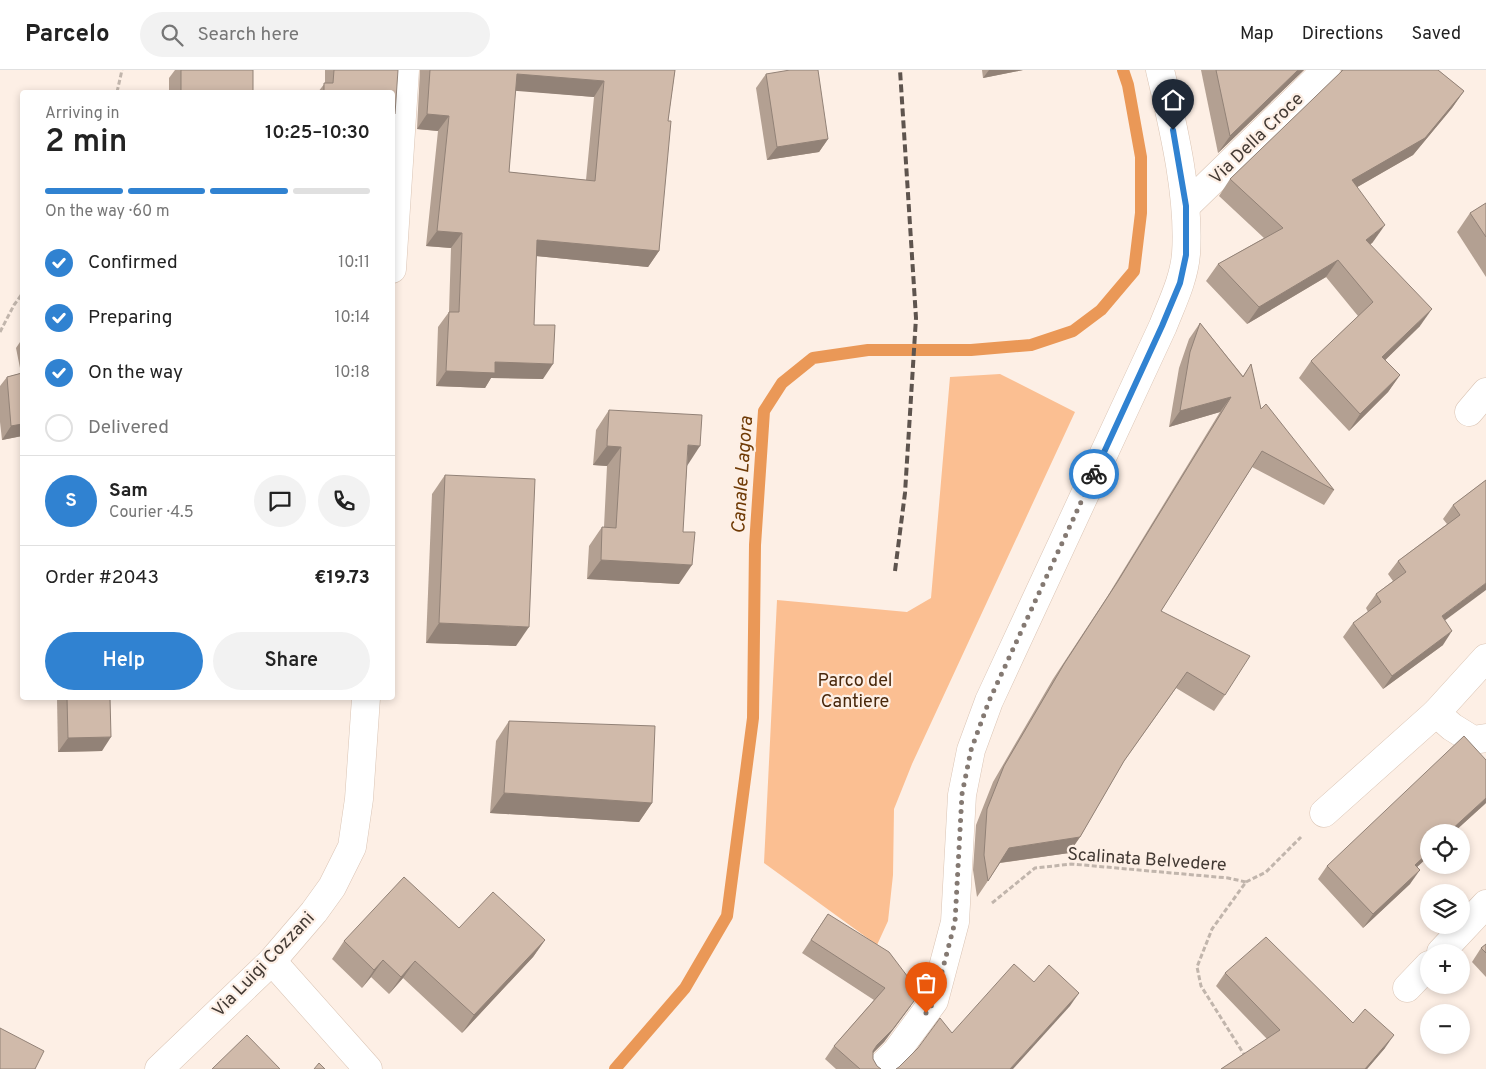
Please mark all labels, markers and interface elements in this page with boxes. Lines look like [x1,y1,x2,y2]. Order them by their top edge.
search box [140,12,490,57]
text: Parcelo [25,20,110,50]
icon: search [158,21,186,49]
text: Search here [198,23,299,47]
text: Map [1240,23,1274,46]
text: Directions [1302,23,1384,46]
text: Saved [1412,23,1461,46]
pin [1152,79,1194,130]
icon: home [1159,86,1187,114]
street label: Via Della Croce [1205,88,1309,190]
text: Arriving in [45,104,120,124]
text: 10:25–10:30 [265,121,370,145]
text: 2 min [45,123,127,163]
text: On the way · 60 m [45,202,170,222]
icon: check [45,249,73,277]
text: Confirmed [88,251,178,275]
text: 10:11 [338,253,370,273]
icon: check [45,304,73,332]
text: Preparing [88,306,172,330]
text: 10:14 [335,308,370,328]
icon: check [45,359,73,387]
text: On the way [88,361,183,385]
text: 10:18 [334,363,370,383]
water label: Canale Lagora [727,415,759,535]
text: Delivered [88,416,169,440]
courier [1069,449,1119,499]
icon: bike [1080,460,1108,488]
button: chat [254,475,306,527]
button: phone [318,475,370,527]
text: Sam [109,479,148,503]
text: S [65,489,77,513]
text: Courier · 4.5 [109,503,194,523]
text: Order #2043 [45,566,159,590]
text: €19.73 [314,566,370,590]
button: Help [45,632,203,690]
button: Share [213,632,370,690]
park label: Parco del Cantiere [817,670,893,714]
map controls [1420,824,1470,1054]
button: locate [1420,824,1470,874]
street label: Scalinata Belvedere [1067,843,1227,878]
button: layers [1420,884,1470,934]
street label: Via Luigi Cozzani [208,907,320,1023]
button: + [1420,944,1470,994]
pin [905,962,947,1013]
icon: bag [912,969,940,997]
button: − [1420,1004,1470,1054]

